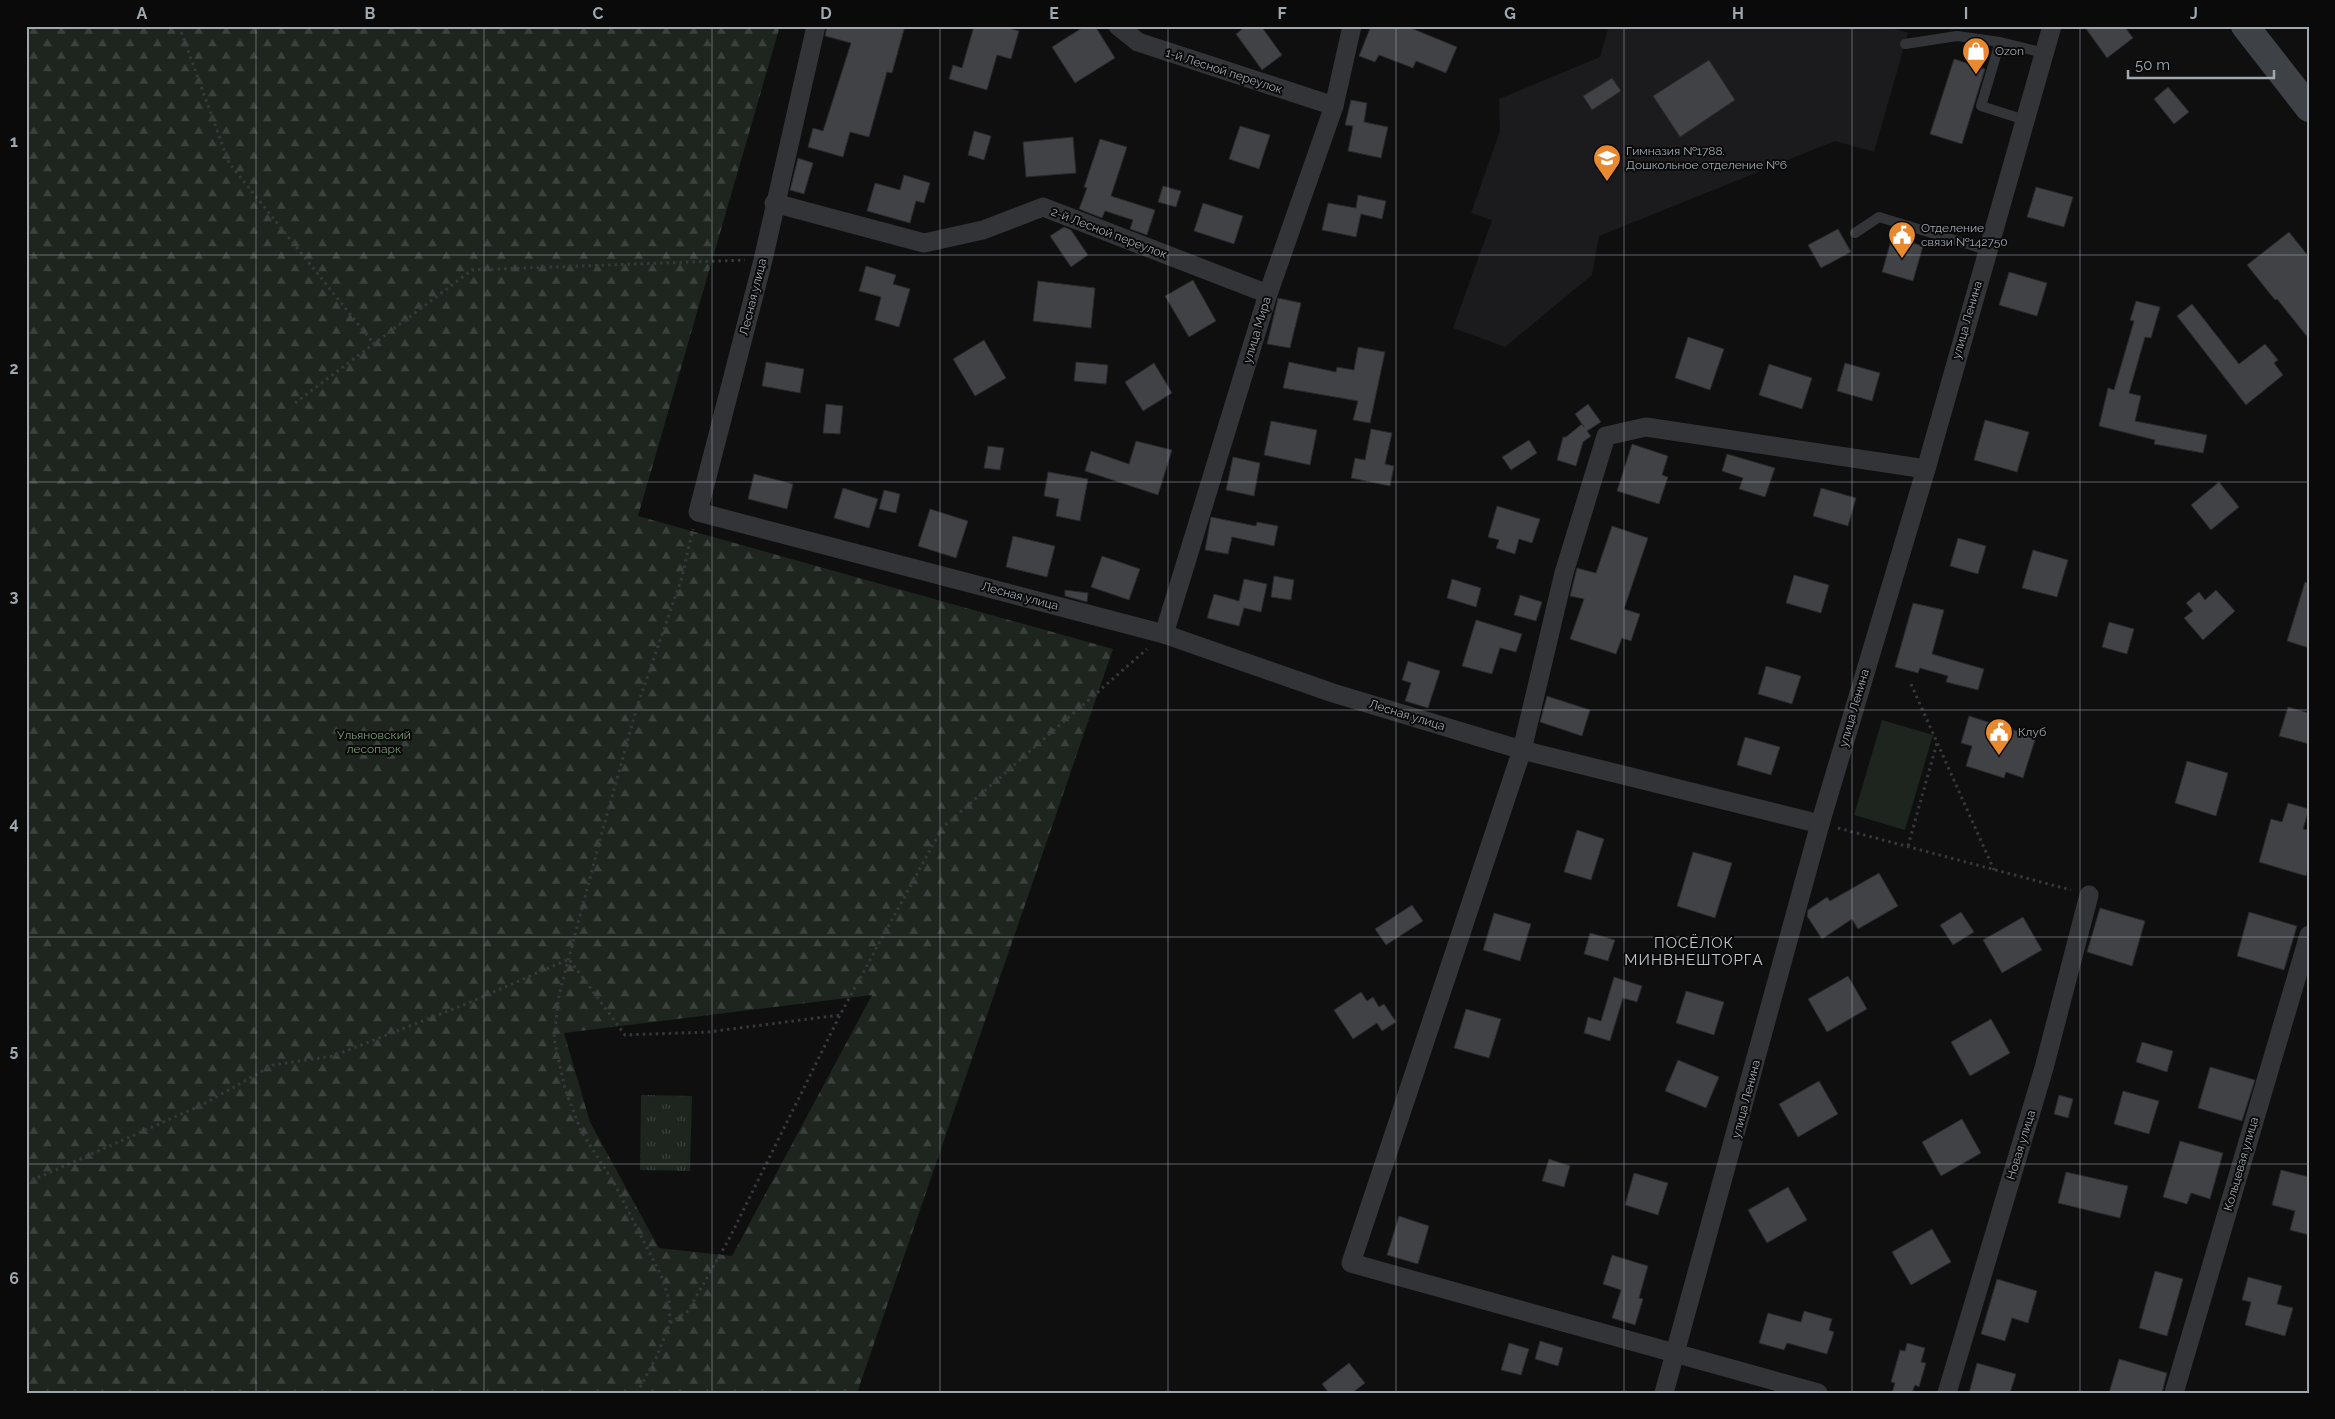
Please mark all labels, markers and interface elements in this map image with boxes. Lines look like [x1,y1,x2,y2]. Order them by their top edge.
text: A [137,4,148,23]
text: B [365,4,376,23]
text: C [593,4,604,23]
text: D [820,4,832,23]
text: E [1049,4,1059,23]
text: F [1277,4,1287,23]
text: G [1504,4,1516,23]
text: H [1732,4,1744,23]
text: I [1964,4,1968,23]
text: J [2190,4,2198,23]
shop icon: Ozon [1961,36,1991,75]
place label: Ozon [1995,44,2024,58]
street label: 1-й Лесной переулок [1164,46,1284,96]
scale bar [2128,48,2274,80]
text: 50 m [2135,56,2170,74]
text: 1 [10,132,18,151]
school or university icon: Гимназия №1788. Дошкольное отделение №6 [1592,143,1622,182]
place label: Гимназия №1788. Дошкольное отделение №6 [1626,144,1787,172]
street label: 2-й Лесной переулок [1049,204,1169,262]
public building icon: Отделение связи №142750 [1887,220,1917,259]
place label: Отделение связи №142750 [1921,221,2008,249]
street label: Лесная улица [737,257,769,337]
street label: улица Ленина [1949,279,1985,361]
street label: улица Мира [1240,295,1274,365]
text: 2 [9,359,19,378]
street label: Лесная улица [980,579,1060,613]
text: 3 [10,587,19,606]
street label: улица Ленина [1836,667,1872,749]
street label: Лесная улица [1367,697,1447,733]
public building icon: Клуб [1984,717,2014,756]
place label: Клуб [2018,725,2046,739]
park label: Ульяновский лесопарк [337,728,411,756]
text: 4 [9,814,19,833]
district label: ПОСЁЛОК МИНВНЕШТОРГА [1624,933,1764,969]
text: 5 [10,1041,19,1060]
street label: улица Ленина [1729,1058,1763,1140]
street label: Новая улица [2004,1109,2038,1181]
street label: Кольцевая улица [2221,1115,2261,1213]
text: 6 [9,1269,19,1288]

